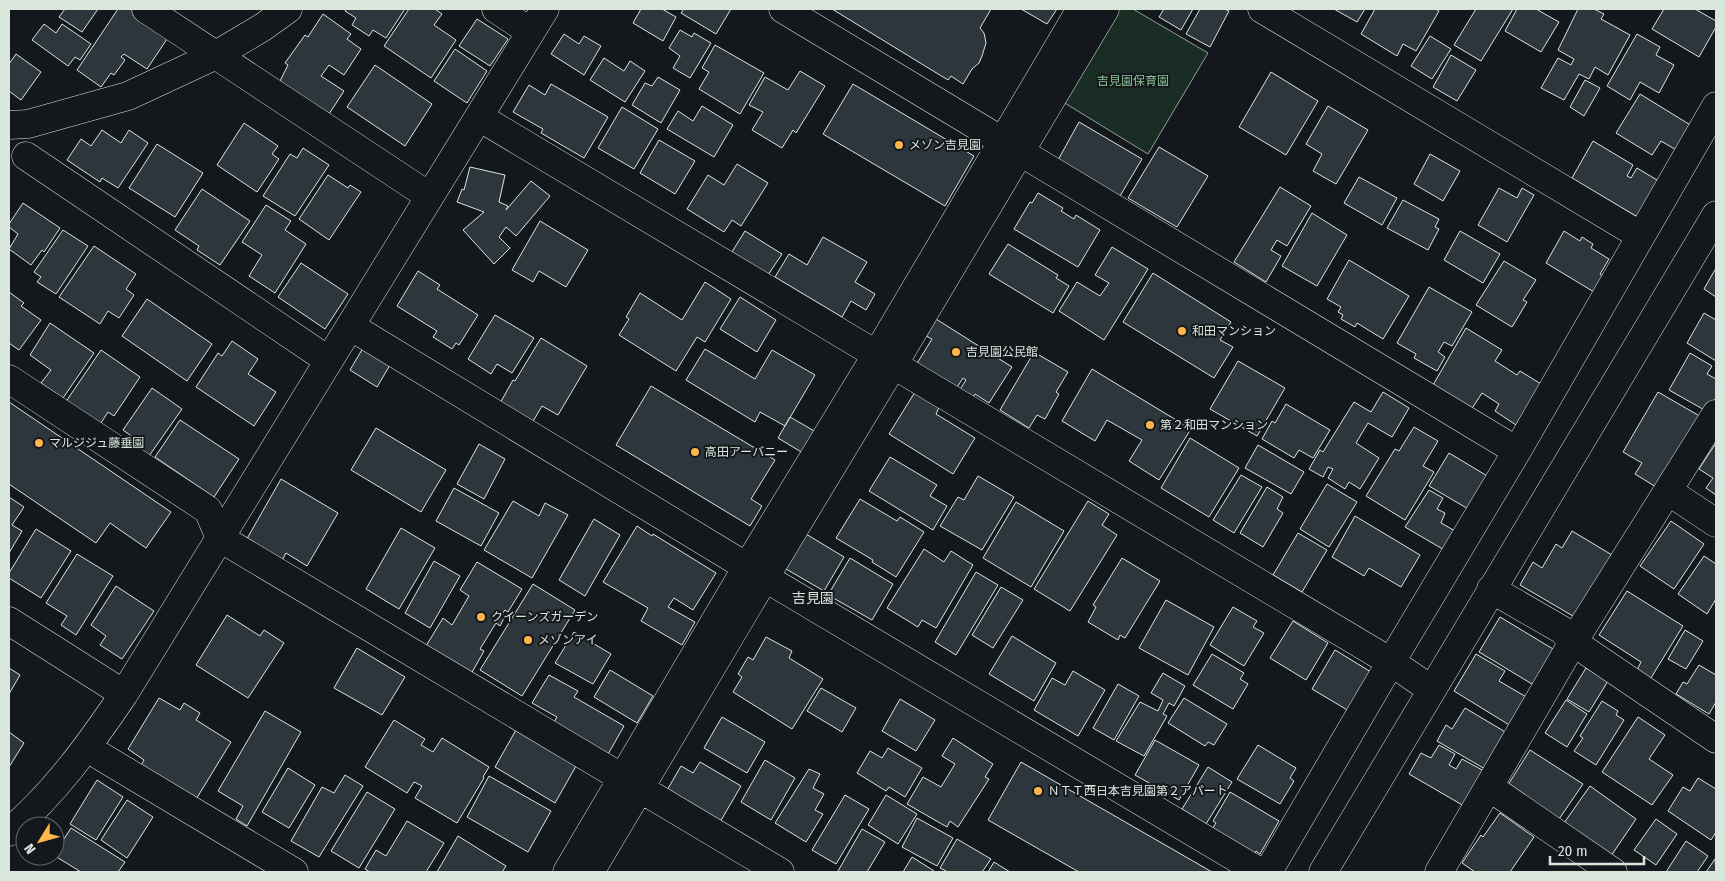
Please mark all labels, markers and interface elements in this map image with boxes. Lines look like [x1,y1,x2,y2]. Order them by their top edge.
park label: 吉見園保育園 [1097,74,1169,88]
place label: メゾン吉見園 [909,138,981,152]
marker: メゾン吉見園 [893,139,905,151]
place label: 和田マンション [1192,324,1276,338]
marker: 和田マンション [1176,325,1188,337]
place label: 吉見園公民館 [966,345,1038,359]
marker: 吉見園公民館 [950,346,962,358]
place label: 第２和田マンション [1160,418,1268,432]
marker: 第２和田マンション [1144,419,1156,431]
place label: マルジジュ藤垂園 [49,436,144,450]
marker: マルジジュ藤垂園 [33,437,45,449]
place label: 高田アーバニー [705,445,788,459]
marker: 高田アーバニー [689,446,701,458]
district label: 吉見園 [792,590,834,607]
place label: クイーンズガーデン [491,610,598,624]
marker: クイーンズガーデン [475,611,487,623]
place label: メゾンアイ [538,633,597,647]
marker: メゾンアイ [522,634,534,646]
place label: ＮＴＴ西日本吉見園第２アパート [1048,784,1228,798]
marker: ＮＴＴ西日本吉見園第２アパート [1032,785,1044,797]
north arrow [15,816,65,866]
scale bar [1550,834,1644,866]
text: N [21,840,39,857]
text: 20 m [1558,842,1588,860]

